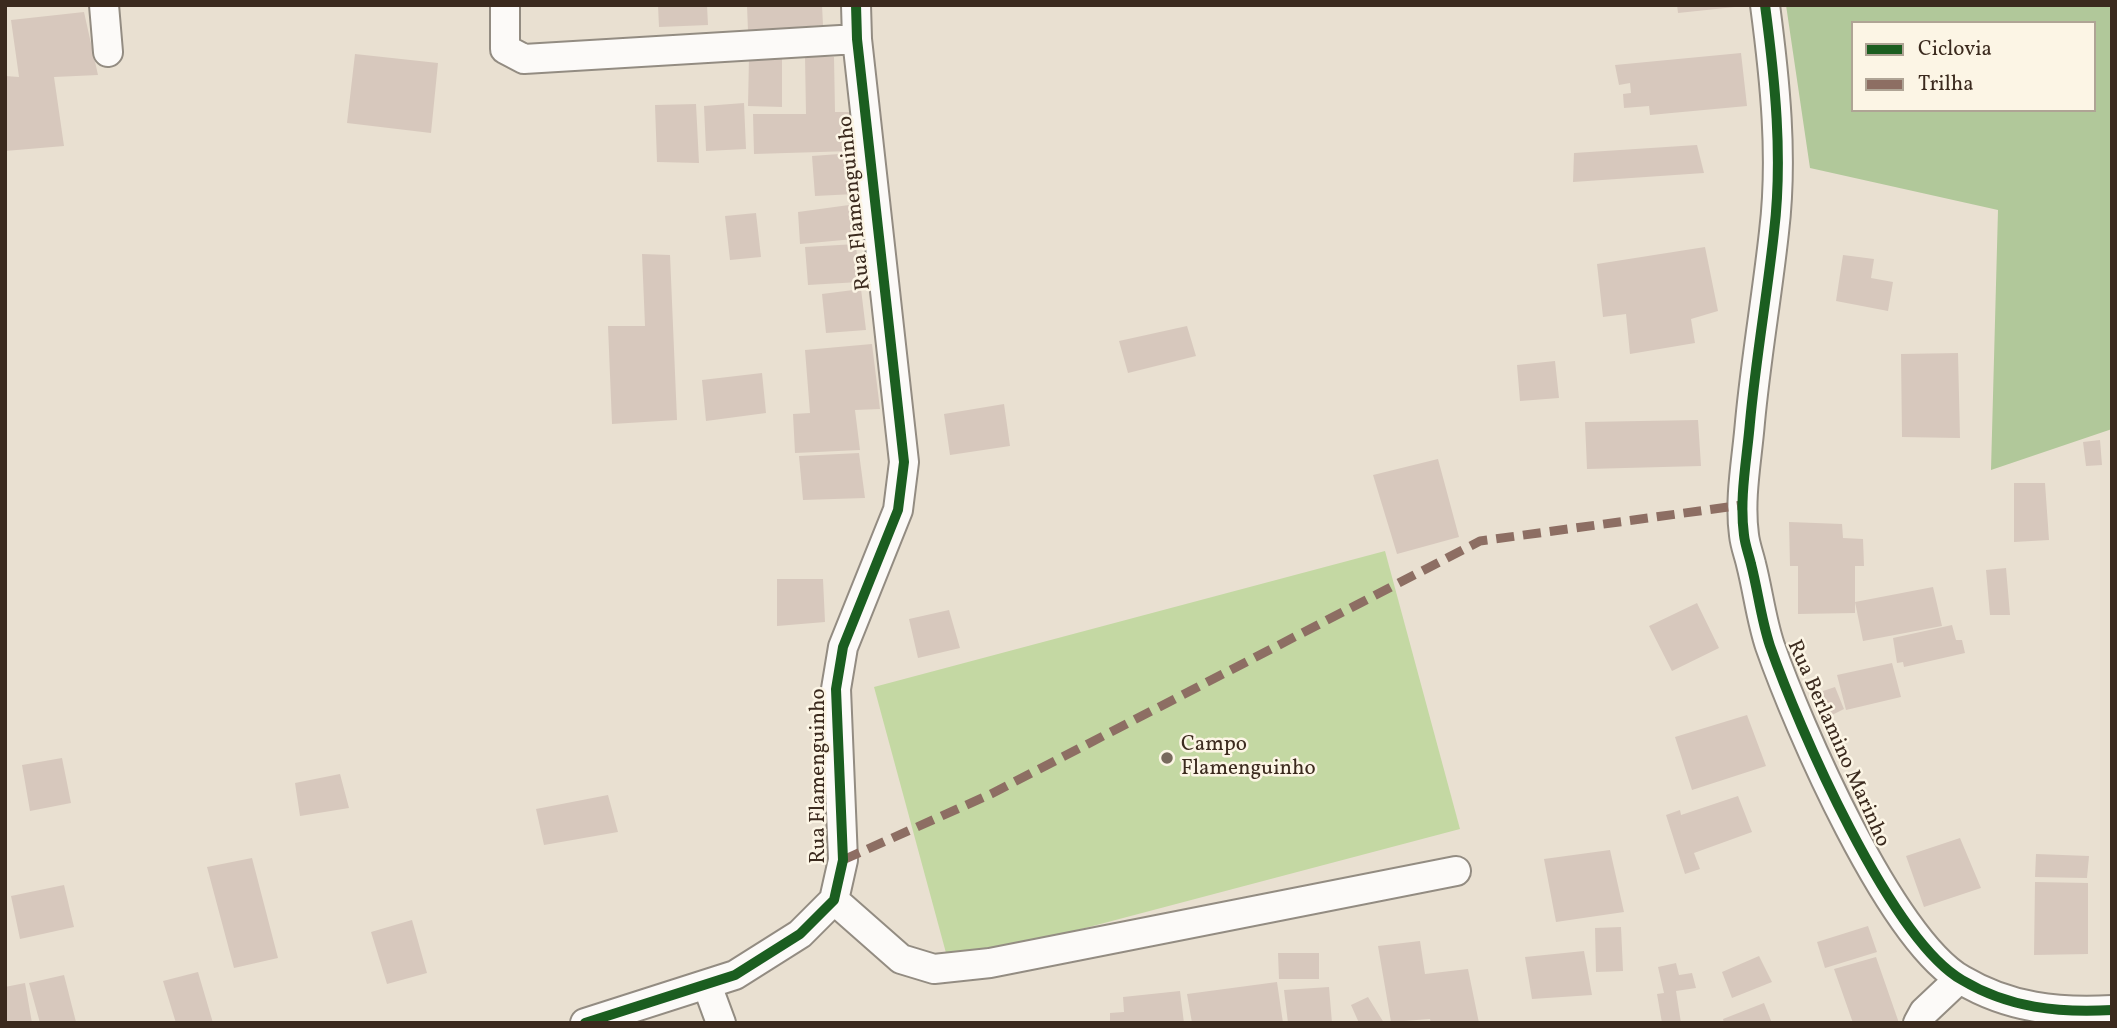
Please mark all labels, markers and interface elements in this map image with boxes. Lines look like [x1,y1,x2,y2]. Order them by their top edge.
legend [1851,21,2096,112]
text: Ciclovia [1918,35,1992,64]
text: Trilha [1918,70,1974,99]
street label: Rua Flamenguinho [834,114,878,292]
street label: Rua Berlamino Marinho [1780,637,1894,851]
street label: Rua Flamenguinho [807,688,833,864]
place label: Campo Flamenguinho [1181,733,1316,783]
marker: Campo Flamenguinho [1159,750,1175,766]

